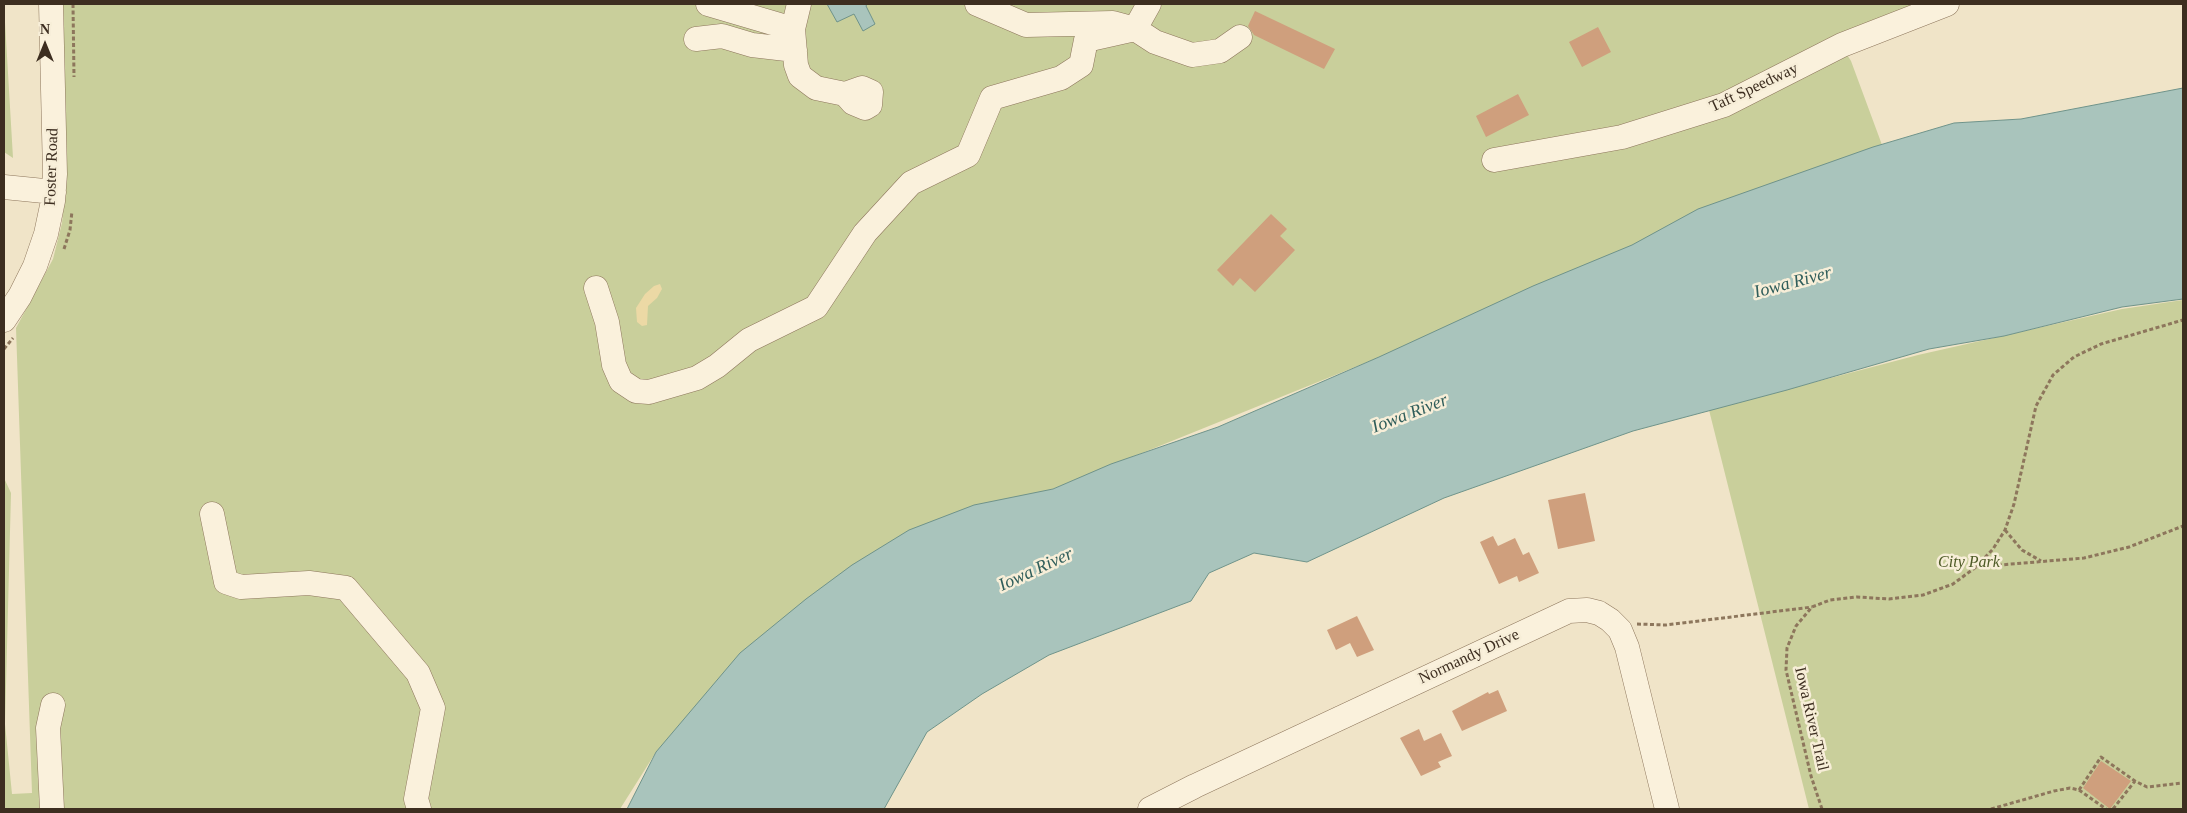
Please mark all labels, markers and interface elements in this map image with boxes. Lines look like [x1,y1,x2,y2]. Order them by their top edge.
north arrow [20,20,70,70]
text: N [40,22,50,37]
street label: Taft Speedway [1707,59,1801,117]
street label: Foster Road [41,128,63,206]
water label: Iowa River [1752,262,1834,304]
water label: Iowa River [1369,390,1451,438]
water label: Iowa River [995,543,1077,597]
park label: City Park [1938,553,2000,573]
street label: Normandy Drive [1416,625,1522,689]
street label: Iowa River Trail [1790,665,1832,773]

